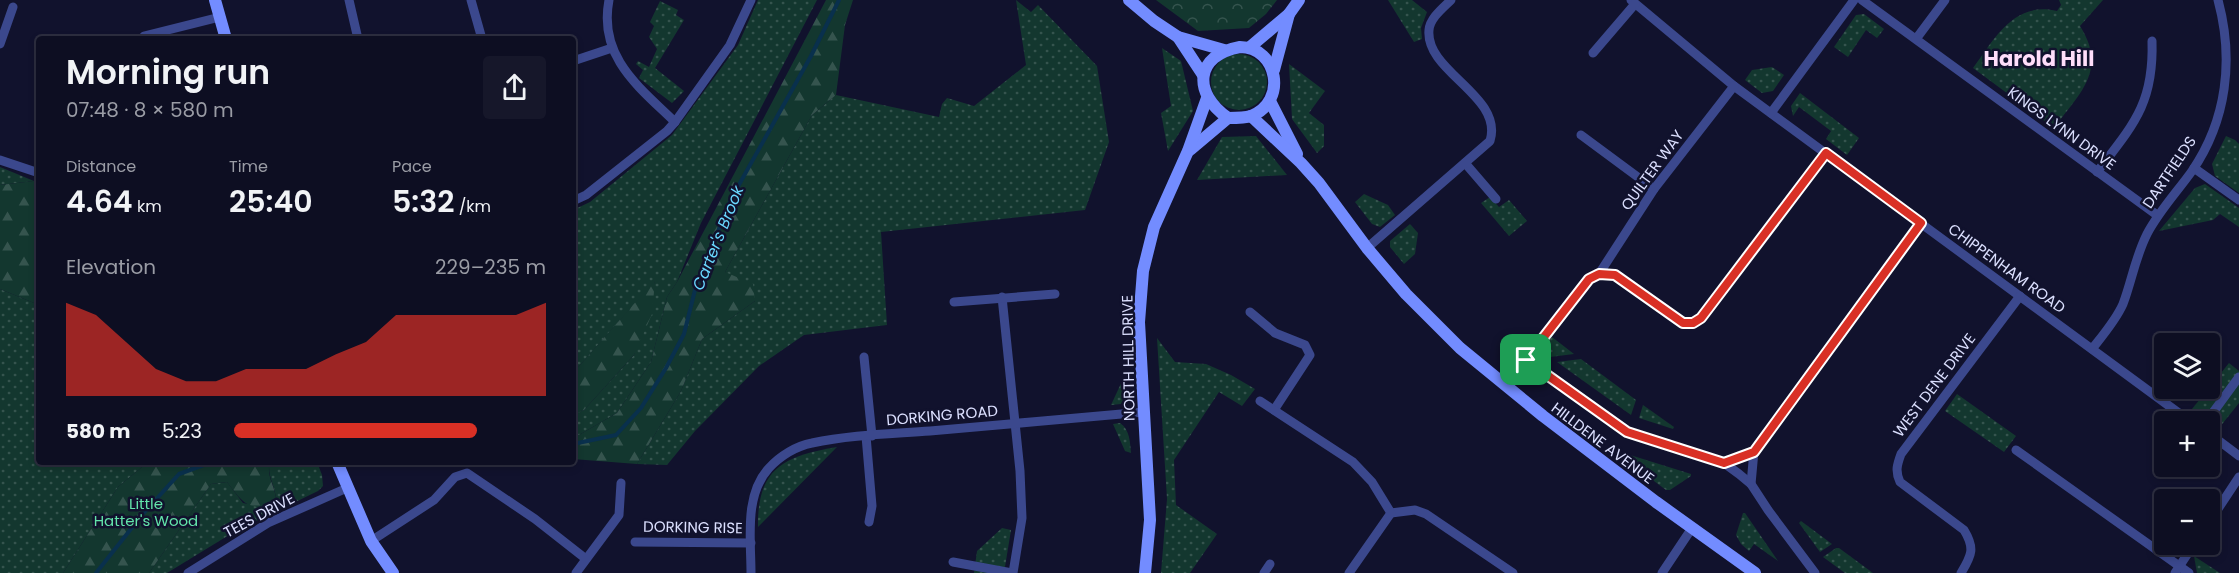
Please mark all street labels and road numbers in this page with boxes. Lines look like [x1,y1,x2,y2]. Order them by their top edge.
street label: KINGS LYNN DRIVE [2004,82,2120,174]
street label: QUILTER WAY [1616,125,1688,214]
street label: DARTFIELDS [2137,132,2201,212]
street label: CHIPPENHAM ROAD [1944,218,2070,318]
street label: NORTH HILL DRIVE [1116,295,1140,421]
street label: WEST DENE DRIVE [1888,329,1980,441]
street label: HILLDENE AVENUE [1547,397,1659,489]
street label: DORKING ROAD [885,400,999,430]
street label: TEES DRIVE [220,488,298,542]
street label: DORKING RISE [643,516,743,538]

